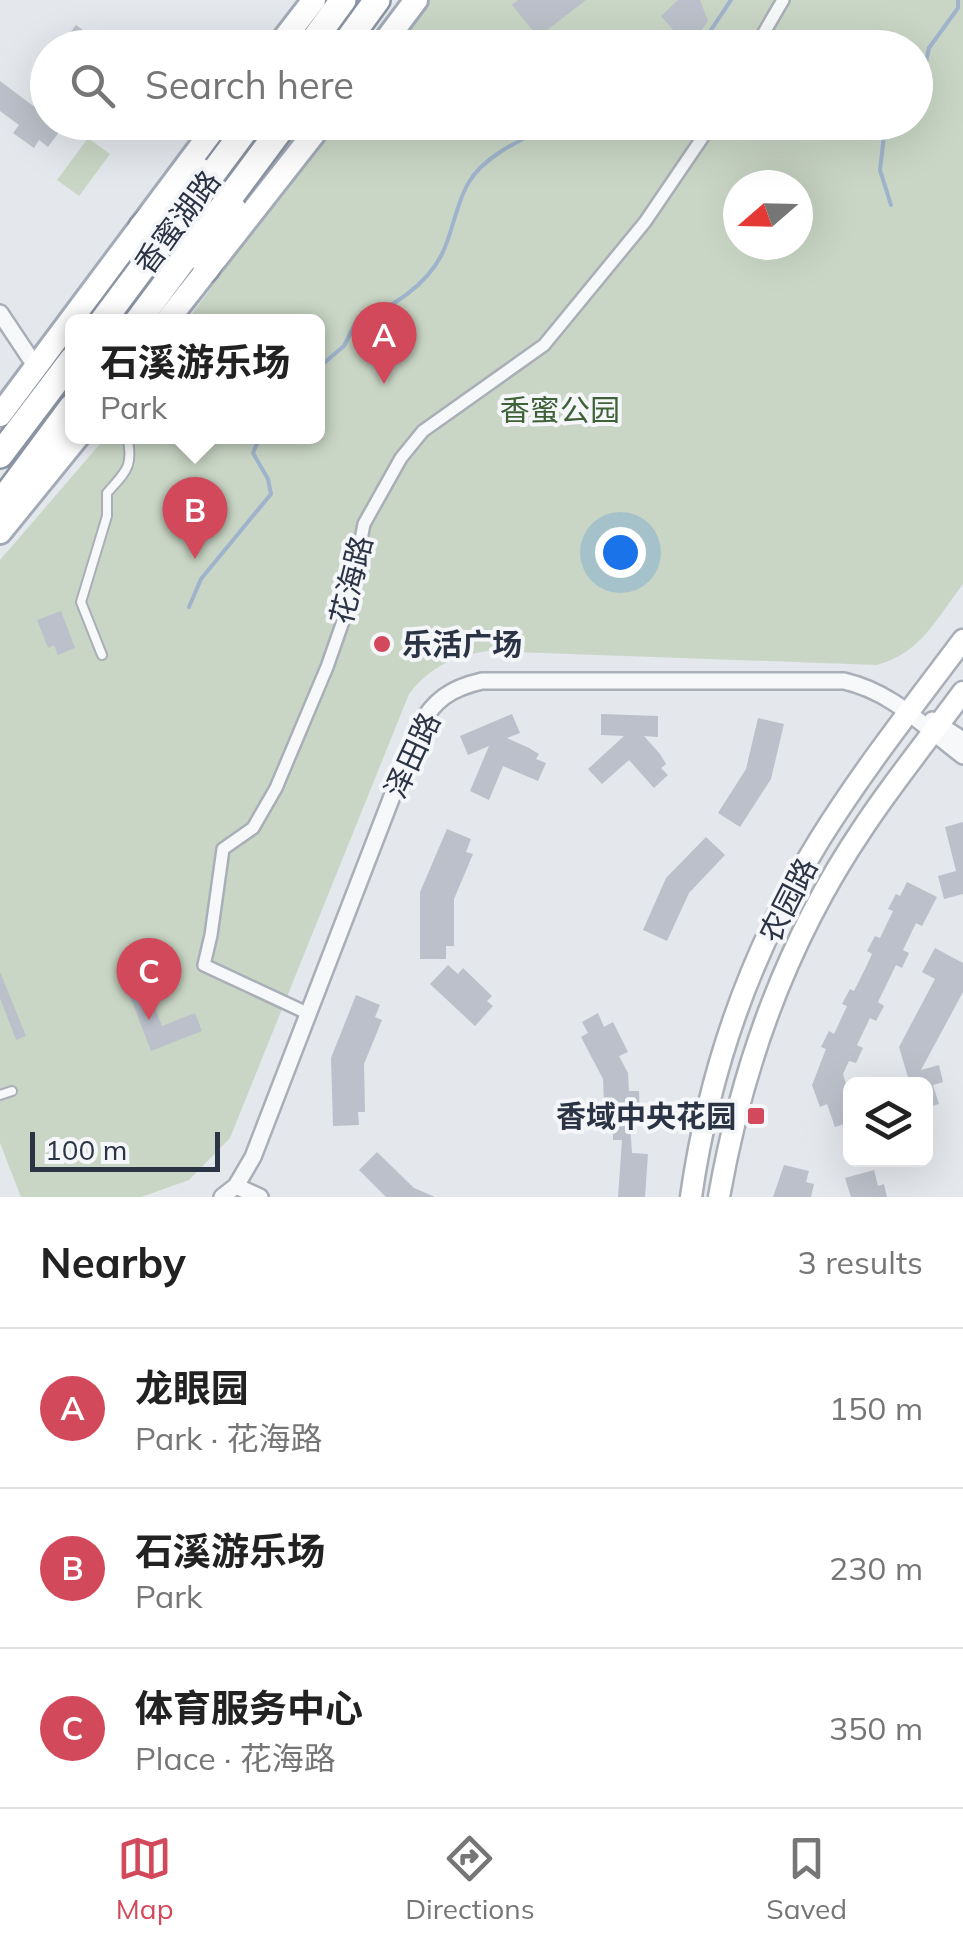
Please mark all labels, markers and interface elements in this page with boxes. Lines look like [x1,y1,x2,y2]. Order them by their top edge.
search box [30,30,933,140]
icon: search [65,58,120,113]
text: Search here [145,61,354,109]
street label: 香蜜湖路 [126,163,228,281]
north arrow [723,170,813,260]
pin: A [352,302,416,384]
popup [65,314,325,444]
text: 石溪游乐场 [100,338,290,386]
text: Park [100,387,167,427]
park label: 香蜜公园 [500,391,620,429]
pin: B [162,476,228,559]
your location [595,527,646,578]
street label: 花海路 [322,532,380,628]
place label: 乐活广场 [402,625,522,663]
marker: 乐活广场 [371,633,393,655]
street label: 泽田路 [376,706,448,804]
street label: 农园路 [751,851,825,949]
pin: C [116,938,182,1020]
map controls [843,1077,933,1167]
button: layers [843,1077,933,1167]
place label: 香域中央花园 [556,1097,736,1135]
marker: 香域中央花园 [745,1105,767,1127]
scale bar [30,1127,220,1172]
text: 100 m [45,1132,127,1167]
text: Nearby [40,1236,186,1289]
text: 3 results [798,1242,923,1282]
text: 龙眼园 [135,1364,249,1412]
text: A [60,1388,85,1428]
text: 150 m [829,1388,923,1428]
text: Park · 花海路 [135,1418,322,1458]
text: 石溪游乐场 [135,1527,325,1575]
text: B [61,1548,84,1588]
text: 230 m [829,1548,923,1588]
text: Park [135,1576,202,1616]
text: 体育服务中心 [135,1684,363,1732]
text: C [62,1708,83,1748]
text: 350 m [829,1708,923,1748]
text: Place · 花海路 [135,1738,336,1778]
tab: Map [116,1831,173,1926]
tab: Directions [405,1831,535,1926]
tab: Saved [766,1831,847,1926]

